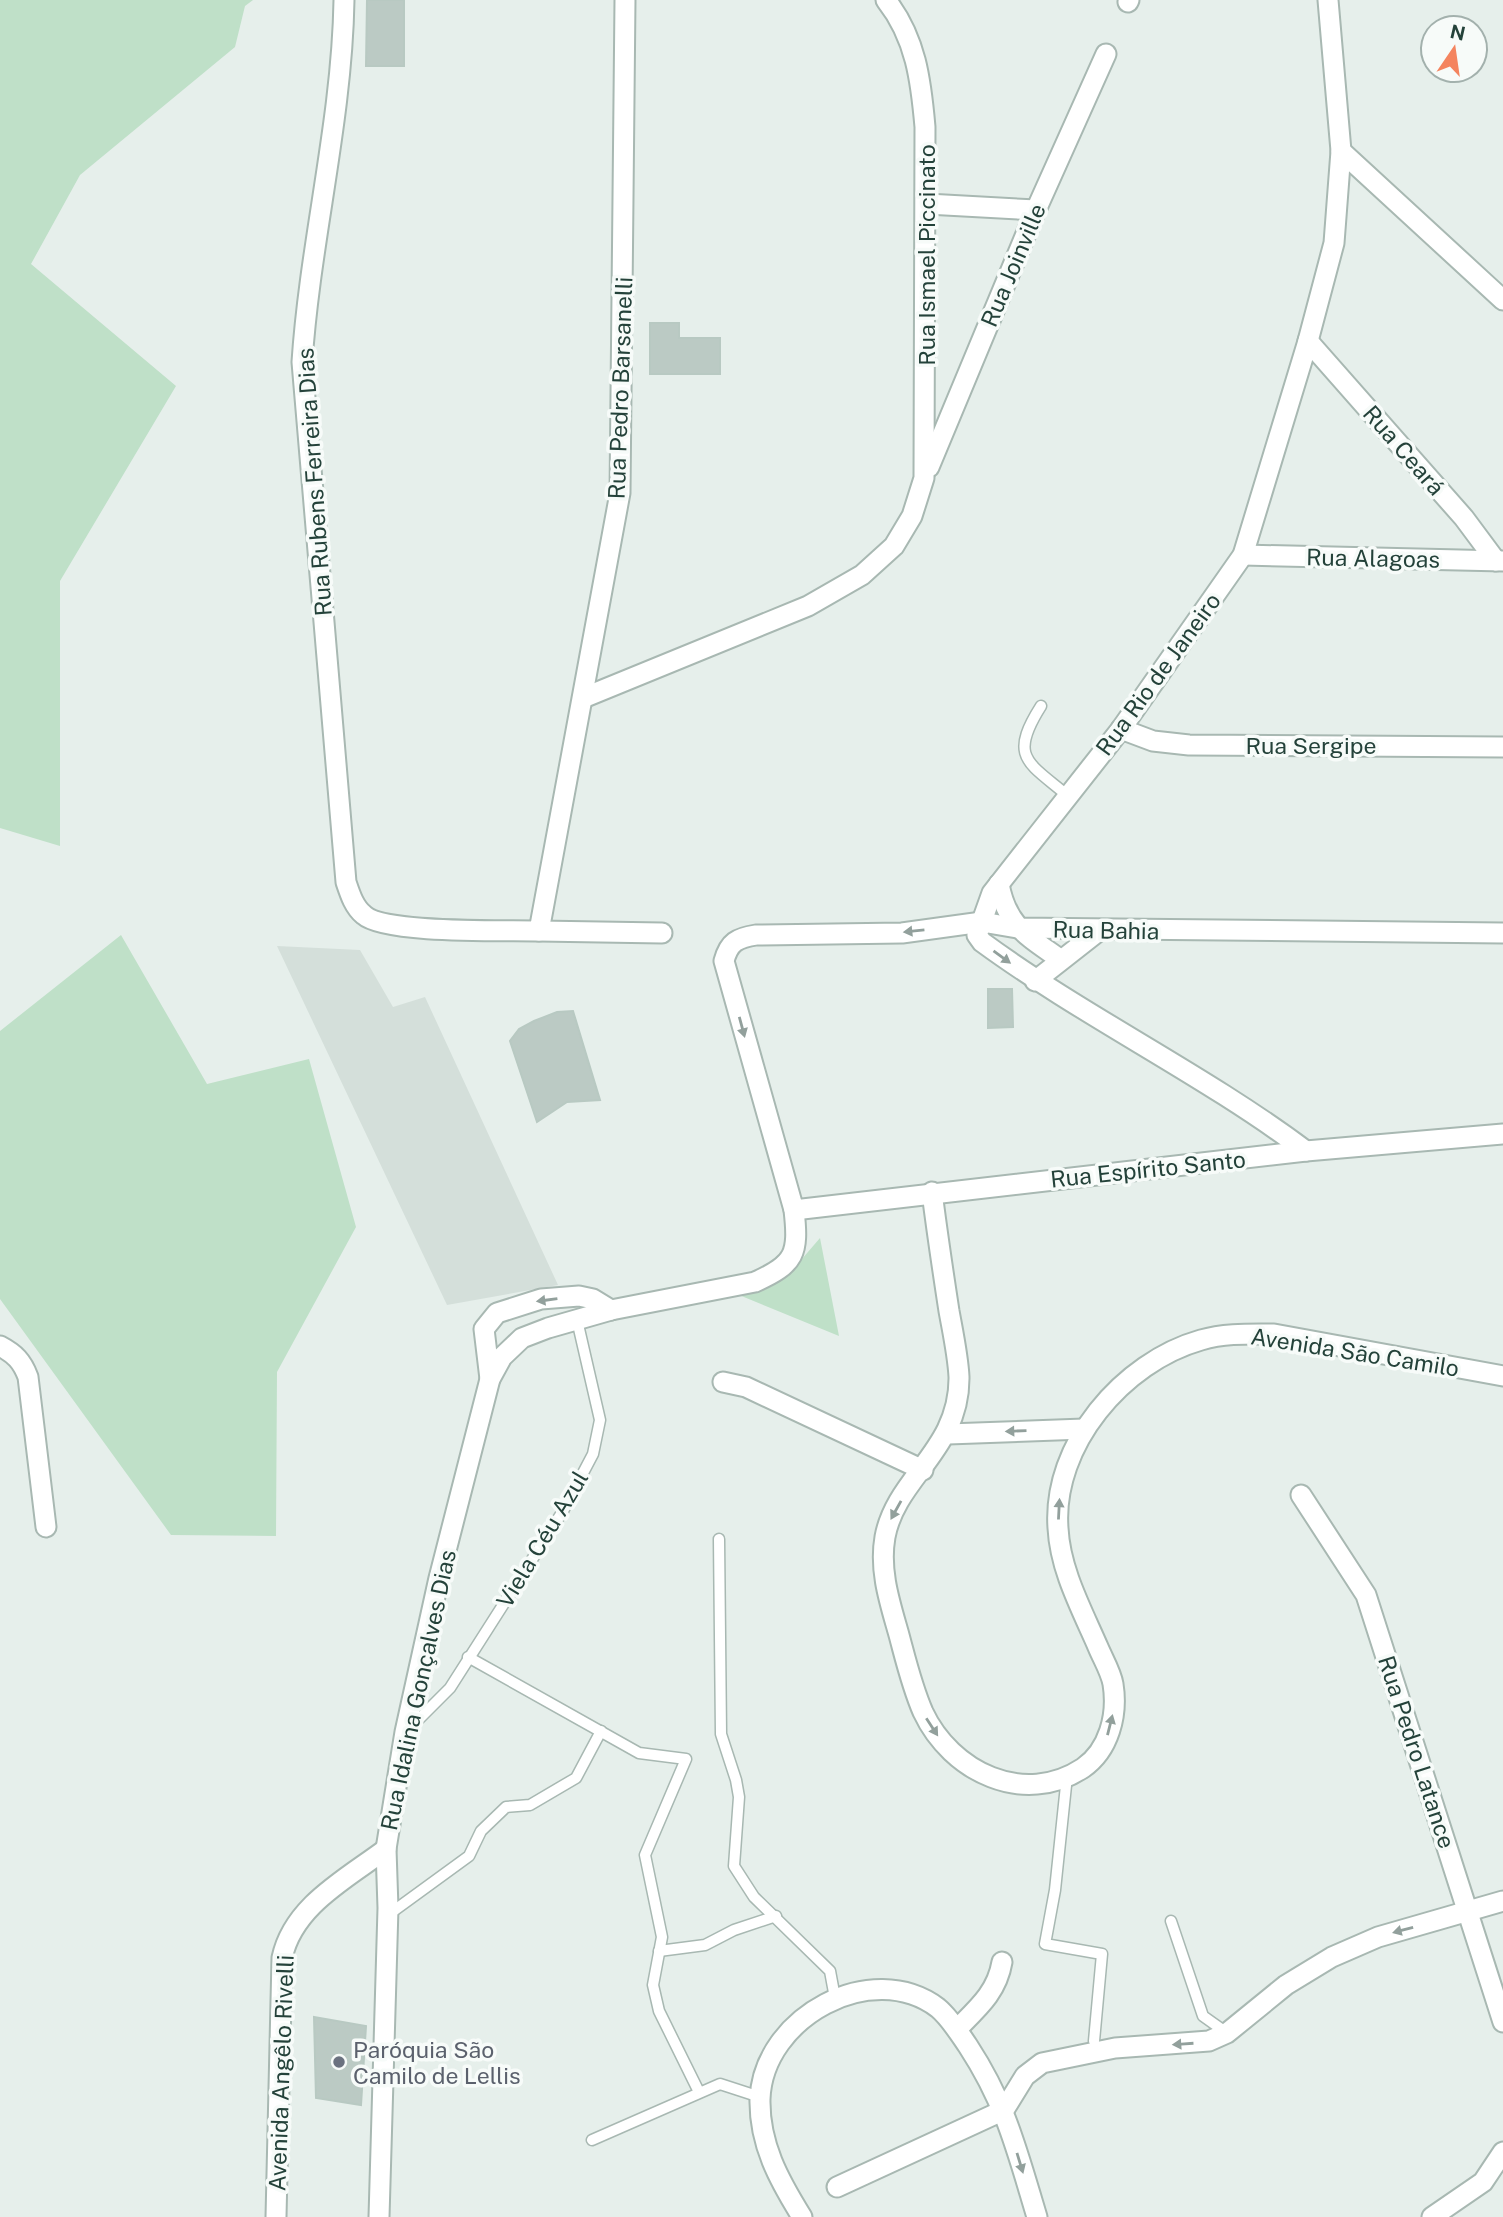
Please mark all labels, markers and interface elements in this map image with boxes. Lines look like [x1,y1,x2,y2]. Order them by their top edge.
north arrow [1419,14,1489,84]
text: N [1448,20,1468,45]
street label: Rua Ismael Piccinato [913,144,940,366]
street label: Rua Joinville [975,199,1051,331]
street label: Rua Pedro Barsanelli [603,276,637,500]
street label: Rua Rubens Ferreira Dias [291,347,337,617]
street label: Rua Ceará [1358,400,1450,500]
street label: Rua Alagoas [1306,543,1440,573]
street label: Rua Rio de Janeiro [1090,588,1226,760]
street label: Rua Sergipe [1246,732,1376,759]
street label: Rua Bahia [1052,916,1160,944]
one-way arrow [903,926,925,937]
one-way arrow [993,950,1011,964]
one-way arrow [737,1016,747,1037]
street label: Rua Espírito Santo [1049,1145,1247,1193]
one-way arrow [536,1294,558,1305]
street label: Avenida São Camilo [1249,1322,1461,1382]
one-way arrow [1004,1426,1026,1437]
street label: Viela Céu Azul [491,1466,593,1612]
one-way arrow [1053,1497,1064,1519]
one-way arrow [890,1501,902,1521]
street label: Rua Idalina Gonçalves Dias [375,1547,461,1833]
street label: Rua Pedro Latance [1373,1652,1461,1852]
one-way arrow [1105,1714,1116,1736]
one-way arrow [926,1717,939,1737]
one-way arrow [1392,1925,1414,1936]
street label: Avenida Angêlo Rivelli [263,1954,299,2192]
place label: Paróquia São Camilo de Lellis [353,2036,521,2089]
one-way arrow [1172,2039,1194,2050]
marker: Paróquia São Camilo de Lellis [331,2054,347,2070]
one-way arrow [1016,2153,1026,2174]

